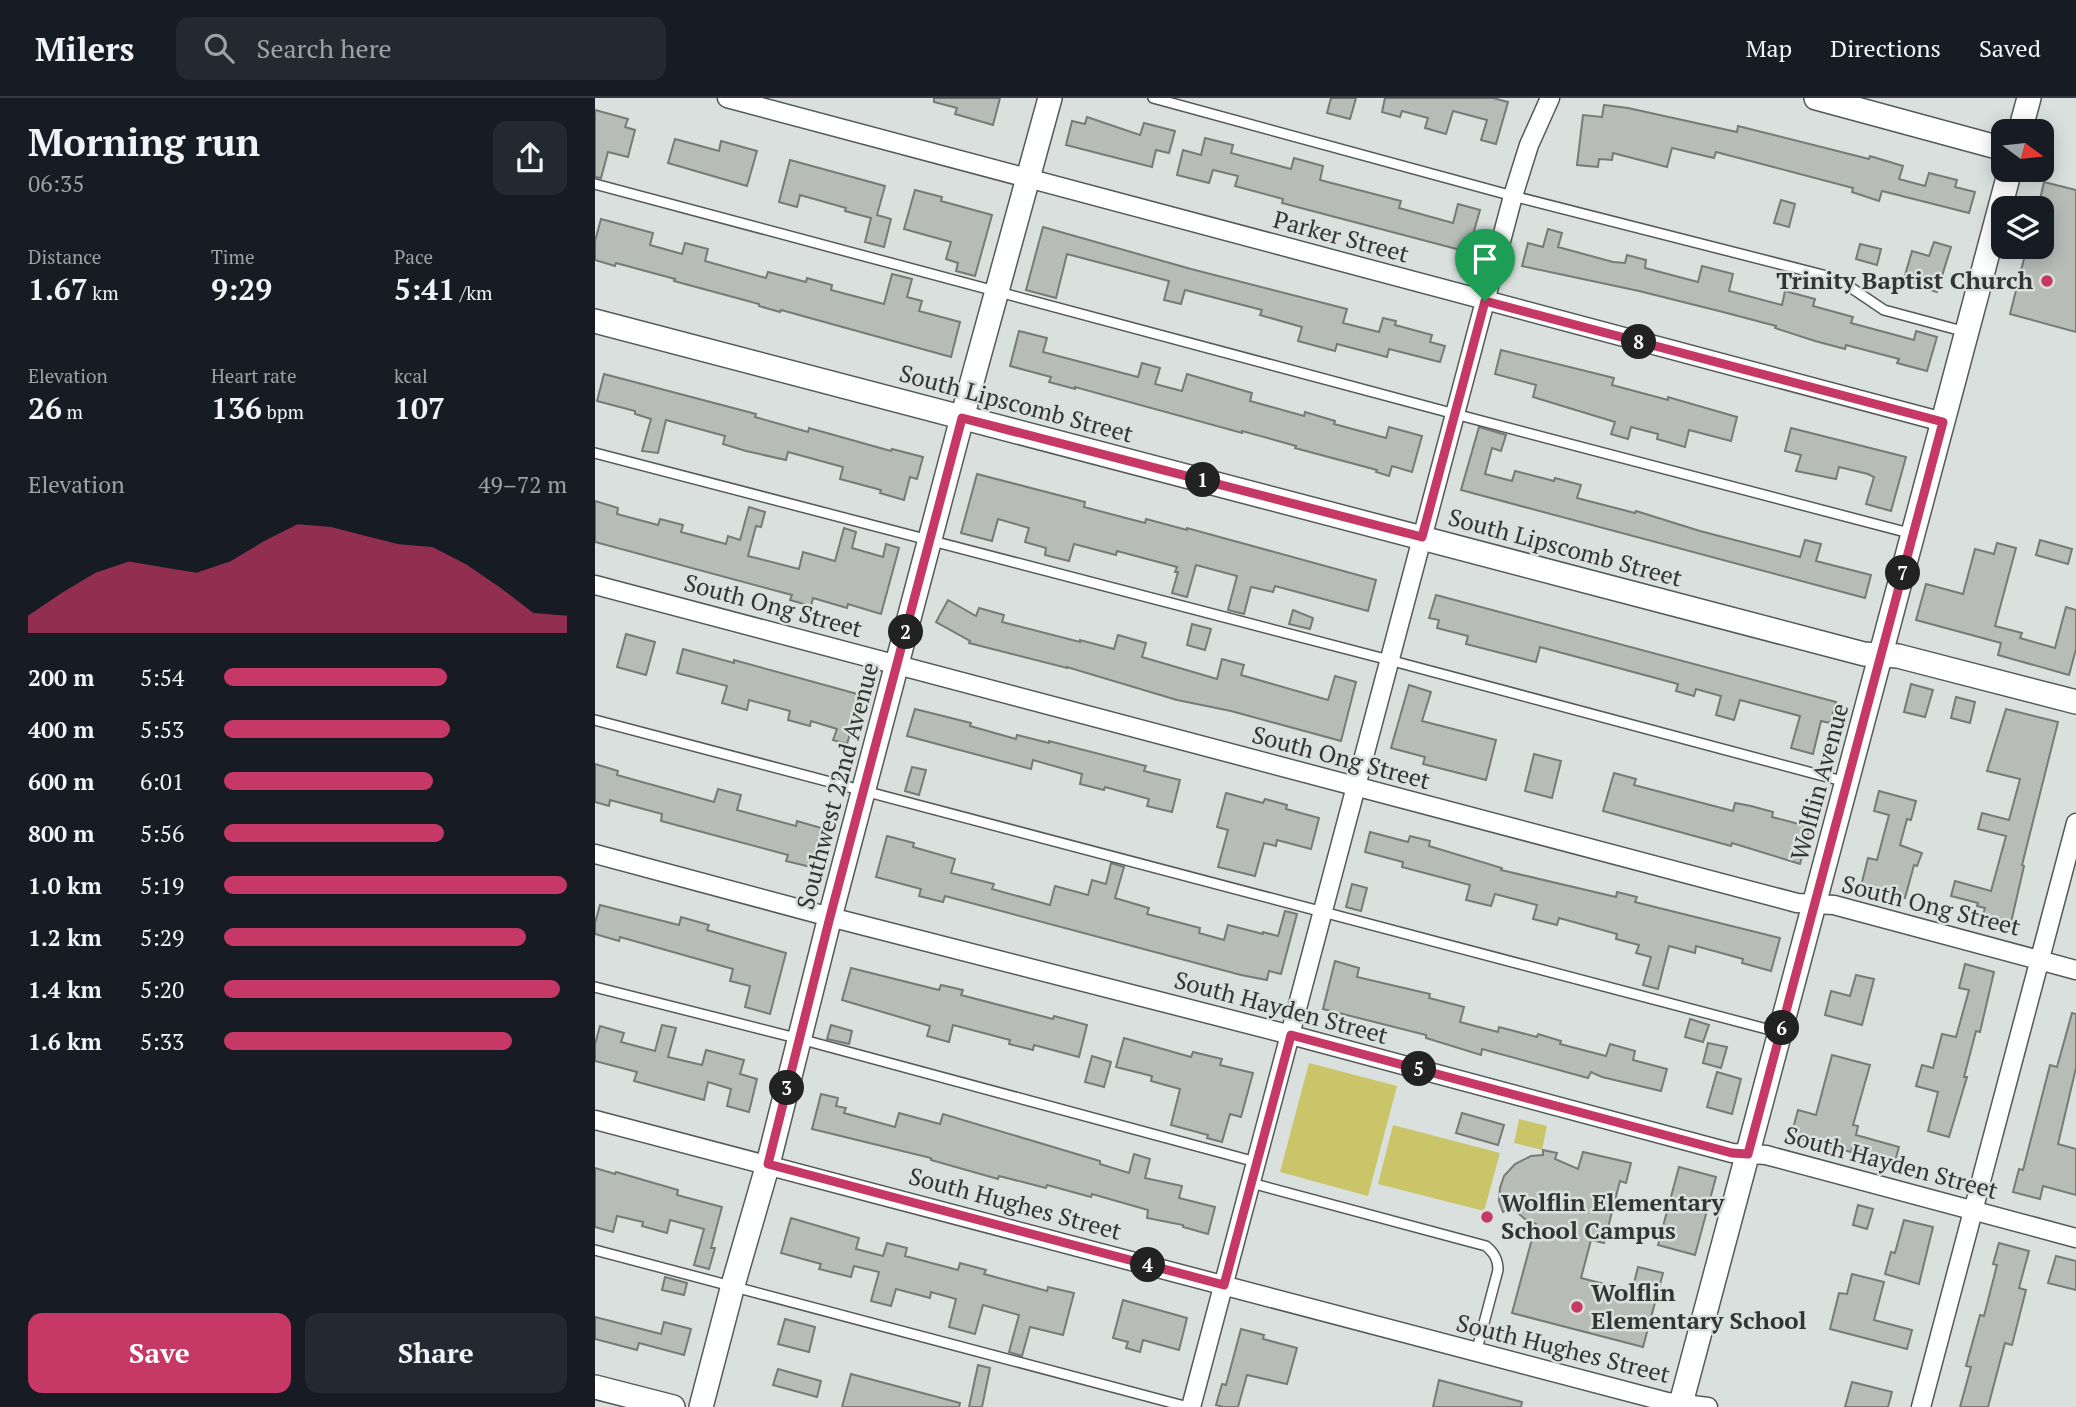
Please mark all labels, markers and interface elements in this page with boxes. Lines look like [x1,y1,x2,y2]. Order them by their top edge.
search box [176,17,666,80]
text: Milers [35,27,134,70]
icon: search [200,29,238,67]
text: Search here [256,31,392,65]
text: Map [1746,32,1792,64]
text: Directions [1830,32,1941,64]
text: Saved [1979,32,2041,64]
text: Morning run [28,117,260,167]
north arrow [1991,119,2055,182]
map controls [1991,119,2054,259]
button: share [493,121,567,195]
text: 06:35 [28,168,85,199]
button: layers [1991,196,2054,259]
street label: Parker Street [1270,203,1413,269]
pin [1455,229,1515,301]
icon: arrive [1466,240,1504,278]
text: Distance [28,244,101,269]
text: Time [211,244,254,269]
text: Pace [394,244,433,269]
place label: Trinity Baptist Church [1776,264,2034,296]
text: 1.67 [28,269,88,309]
text: 9:29 [211,269,272,309]
text: 5:41 [394,269,455,309]
marker: Trinity Baptist Church [2039,273,2055,289]
text: km [88,280,119,305]
text: /km [455,280,493,305]
pin: 8 [1621,324,1657,360]
text: 8 [1633,329,1644,354]
street label: South Lipscomb Street [896,356,1137,450]
text: Elevation [28,363,108,388]
text: Heart rate [211,363,296,388]
text: kcal [394,363,428,388]
text: 26 [28,388,62,428]
text: 136 [211,388,262,428]
text: 107 [394,388,445,428]
text: m [62,399,83,424]
text: bpm [262,399,304,424]
pin: 1 [1185,462,1221,498]
text: 1 [1197,467,1208,492]
text: Elevation [28,469,125,500]
text: 49–72 m [478,469,567,500]
street label: South Lipscomb Street [1445,500,1686,594]
pin: 7 [1885,556,1921,590]
text: 7 [1897,560,1908,585]
street label: South Ong Street [681,566,866,644]
pin: 2 [889,614,923,650]
text: 2 [900,619,911,644]
street label: Southwest 22nd Avenue [789,659,885,913]
text: 200 m [28,662,94,693]
text: 5:54 [140,662,184,693]
street label: Wolflin Avenue [1783,700,1855,864]
text: 400 m [28,714,94,745]
text: 5:53 [140,714,184,745]
street label: South Ong Street [1249,718,1434,796]
text: 600 m [28,766,94,797]
text: 6:01 [140,766,184,797]
text: 800 m [28,818,94,849]
text: 5:56 [140,818,184,849]
street label: South Ong Street [1838,867,2024,943]
text: 1.0 km [28,870,102,901]
text: 5:19 [140,870,184,901]
text: 1.2 km [28,922,102,953]
text: 5:29 [140,922,184,953]
street label: South Hayden Street [1171,963,1392,1051]
text: 1.4 km [28,974,102,1005]
text: 5:20 [140,974,184,1005]
pin: 6 [1765,1010,1799,1046]
text: 6 [1776,1015,1787,1040]
text: 1.6 km [28,1026,102,1057]
text: 5:33 [140,1026,184,1057]
pin: 5 [1401,1052,1437,1086]
text: 5 [1413,1056,1424,1081]
pin: 3 [769,1070,805,1105]
text: 3 [781,1075,792,1100]
street label: South Hayden Street [1781,1118,2002,1206]
street label: South Hughes Street [905,1159,1125,1247]
place label: Wolflin Elementary School Campus [1501,1186,1725,1246]
marker: Wolflin Elementary School Campus [1479,1209,1495,1225]
pin: 4 [1131,1248,1165,1282]
text: 4 [1142,1252,1153,1277]
place label: Wolflin Elementary School [1591,1276,1806,1336]
marker: Wolflin Elementary School [1569,1299,1585,1315]
street label: South Hughes Street [1453,1306,1673,1390]
button: Save [28,1313,291,1393]
button: Share [305,1313,567,1393]

